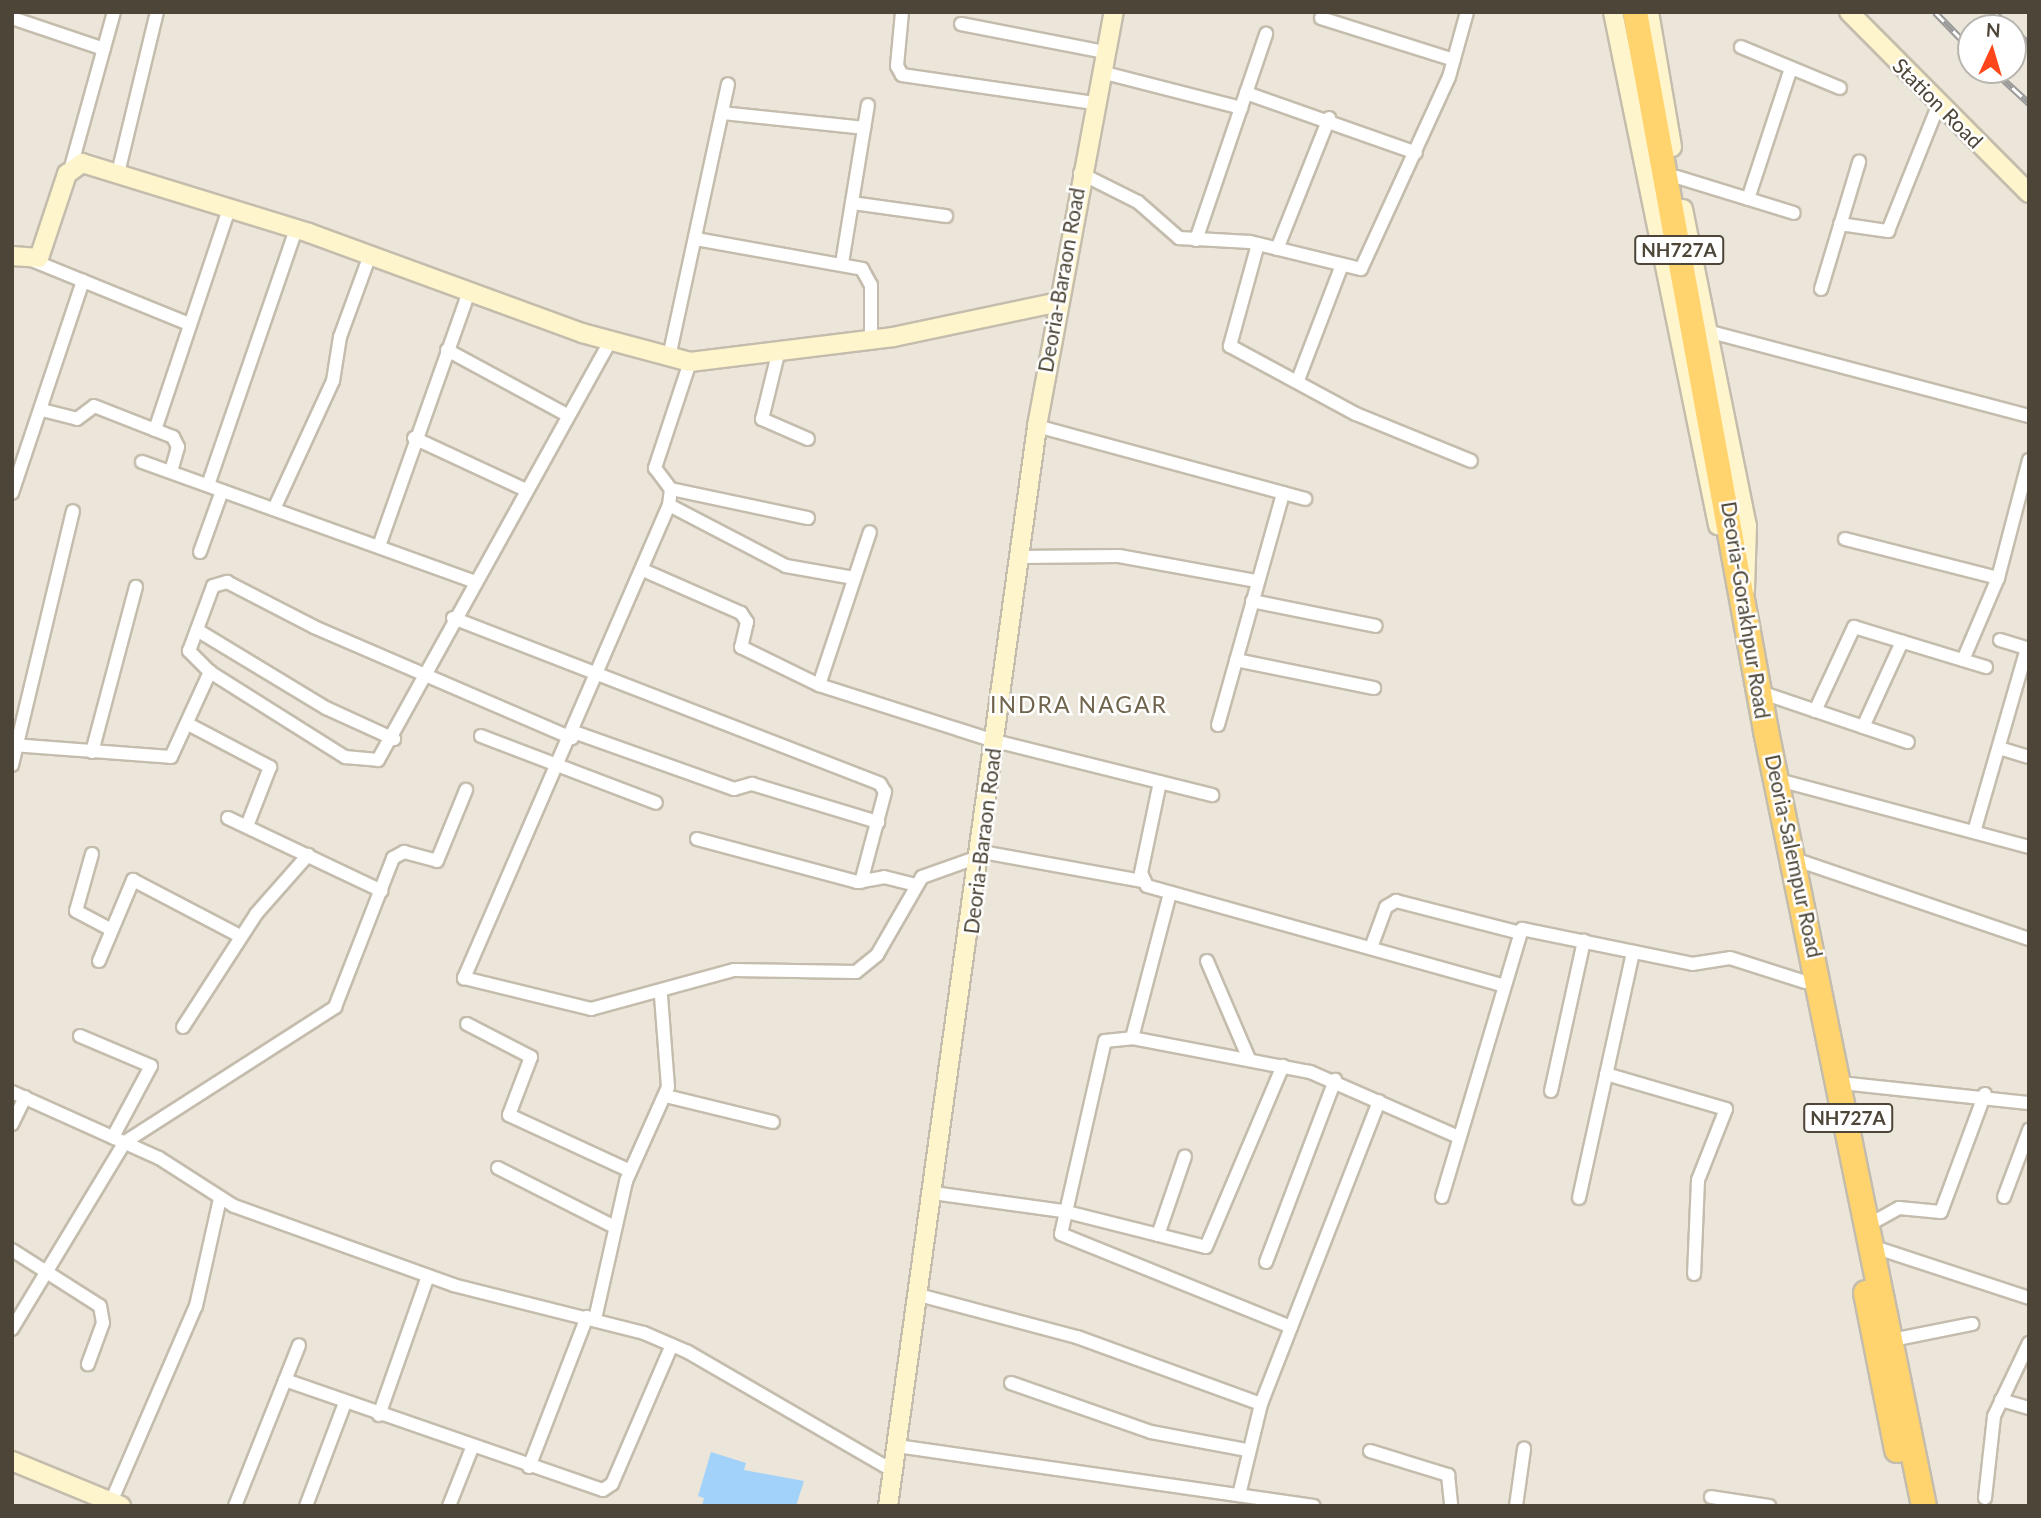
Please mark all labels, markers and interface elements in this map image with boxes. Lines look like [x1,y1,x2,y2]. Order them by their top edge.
north arrow [1957,14,2027,84]
text: N [1985,18,2001,42]
street label: Station Road [1888,53,1988,153]
street label: Deoria-Baraon Road [1032,186,1090,374]
road number: NH727A [1634,234,1724,266]
street label: Deoria-Gorakhpur Road [1716,499,1776,721]
district label: INDRA NAGAR [991,690,1167,718]
street label: Deoria-Baraon Road [958,747,1006,935]
street label: Deoria-Salempur Road [1760,752,1828,960]
road number: NH727A [1802,1102,1894,1134]

